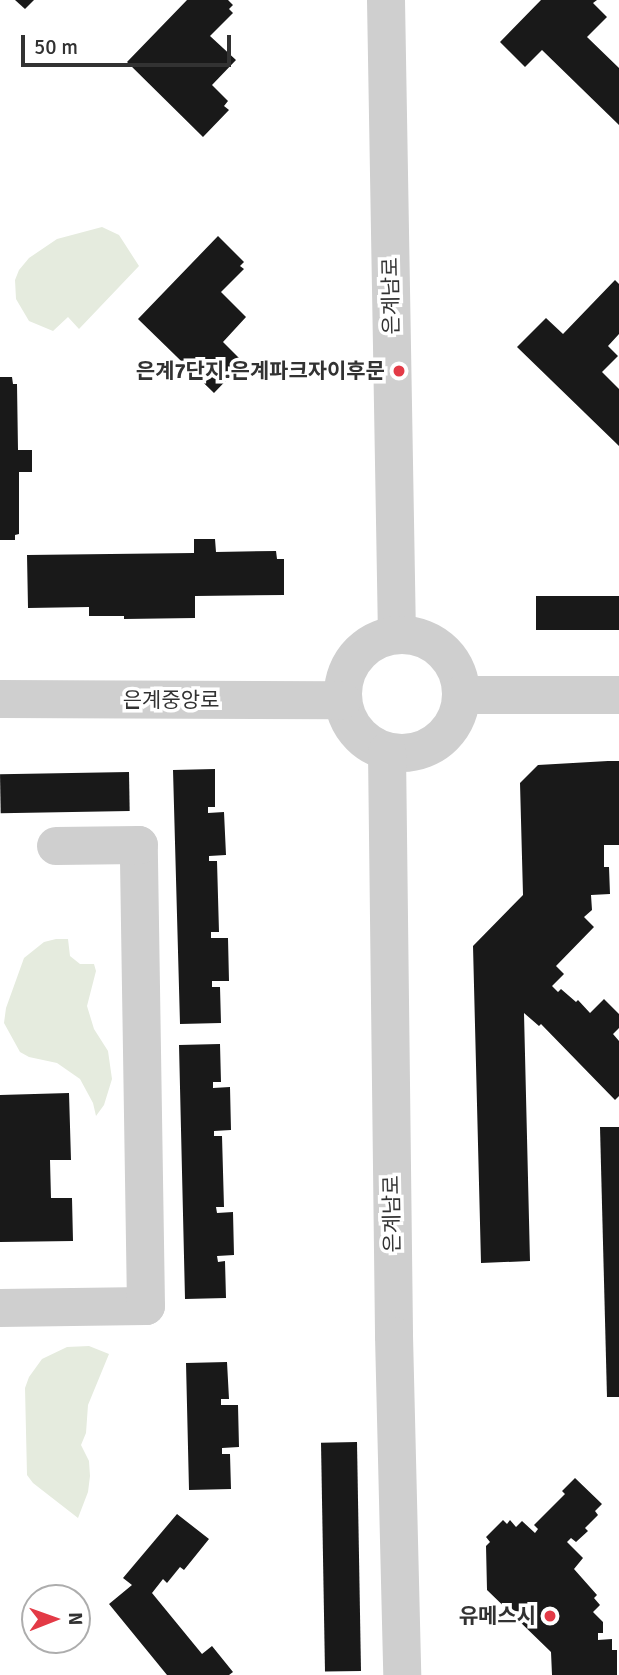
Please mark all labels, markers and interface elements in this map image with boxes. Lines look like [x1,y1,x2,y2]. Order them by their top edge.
scale bar [24,21,234,65]
text: 50 m [34,34,78,60]
street label: 은계남로 [378,257,404,335]
place label: 은계7단지.은계파크자이후문 [136,358,385,384]
marker: 은계7단지.은계파크자이후문 [391,363,407,379]
street label: 은계중앙로 [123,687,219,713]
street label: 은계남로 [379,1175,405,1253]
north arrow [21,1584,91,1654]
place label: 유메스시 [459,1603,536,1629]
marker: 유메스시 [542,1608,558,1624]
text: N [63,1612,87,1625]

